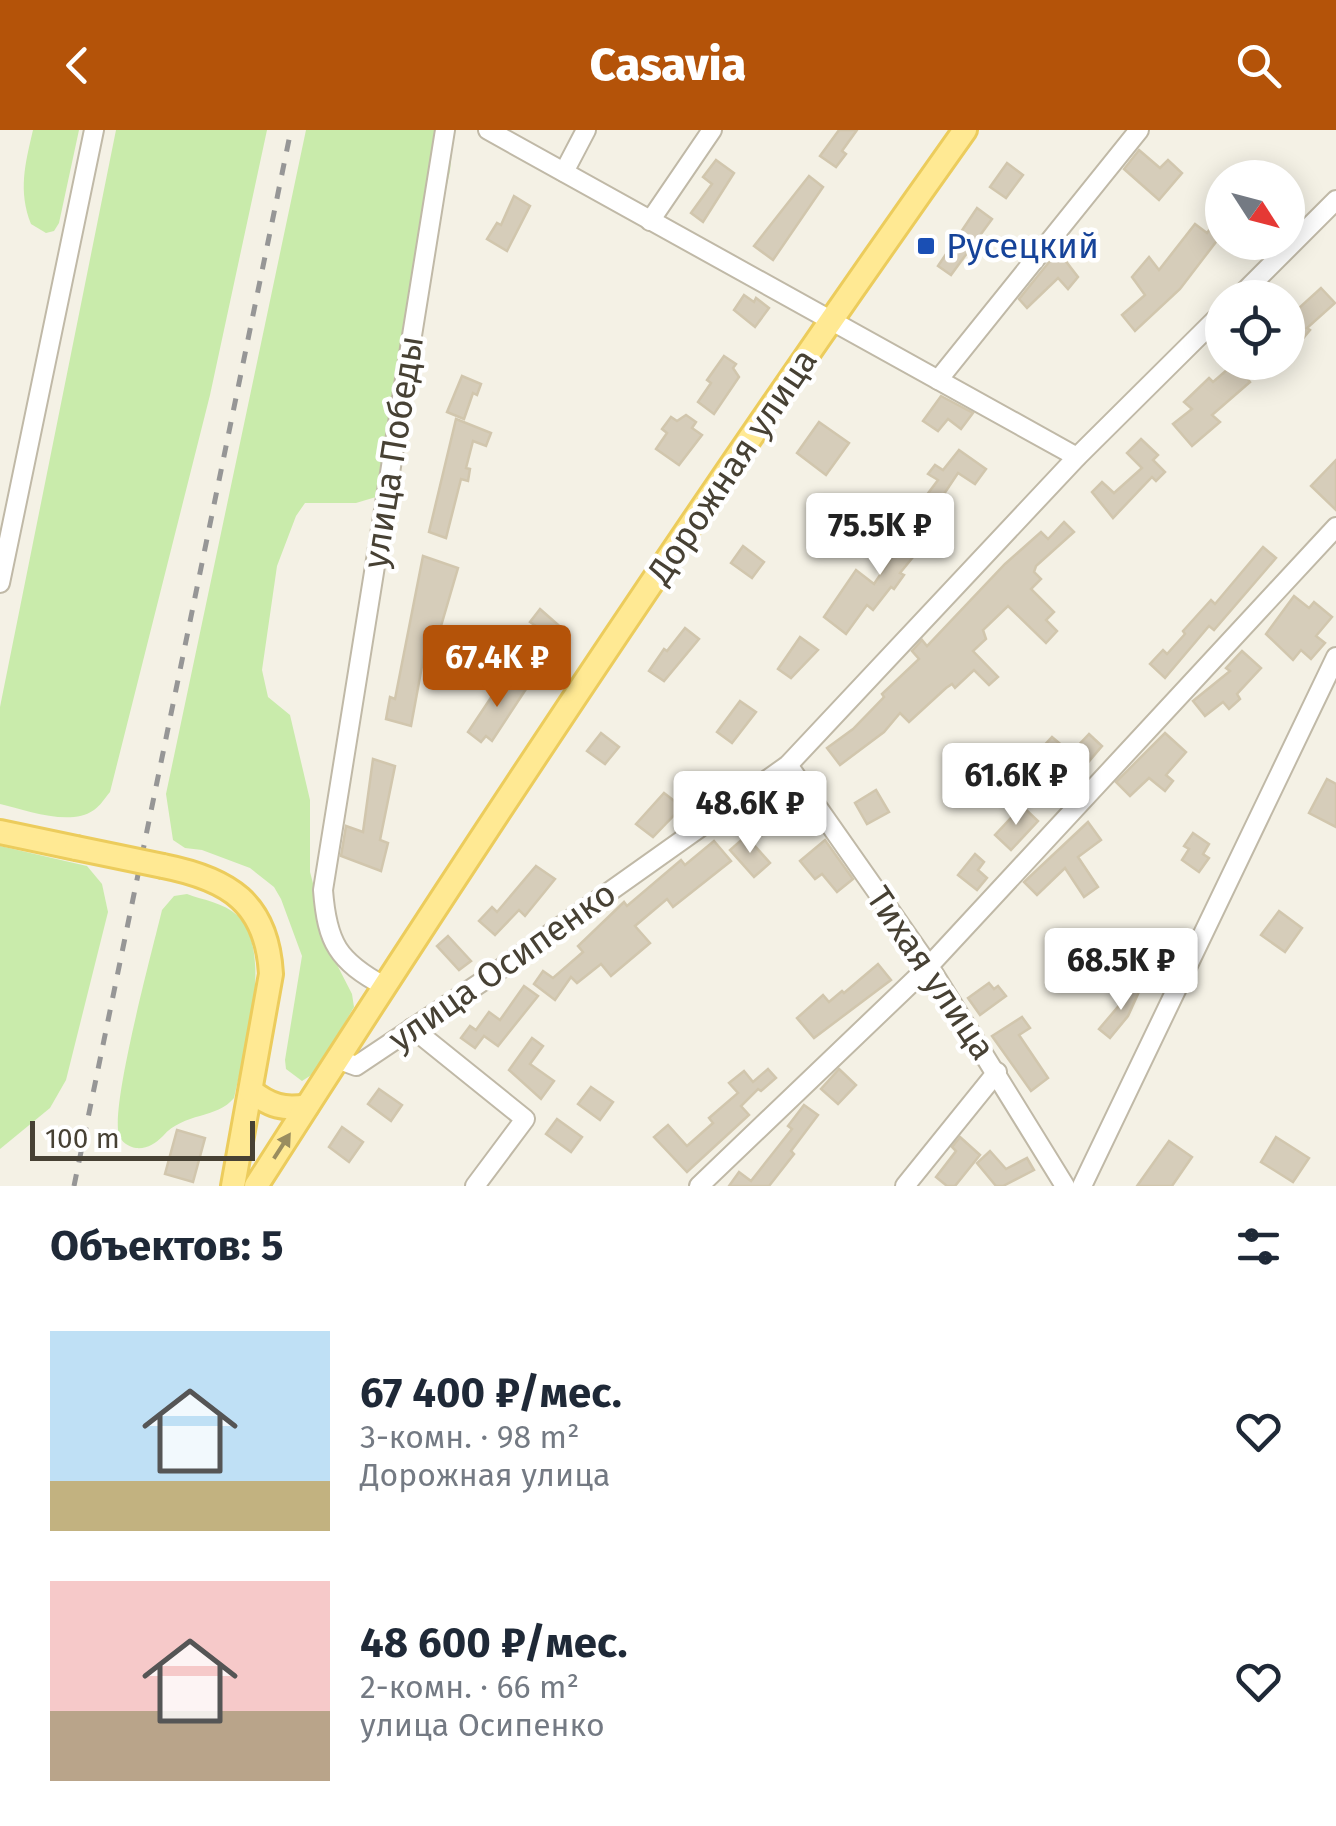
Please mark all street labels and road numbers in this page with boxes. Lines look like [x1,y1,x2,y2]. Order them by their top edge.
street label: улица Победы [354,333,432,571]
street label: Дорожная улица [637,341,826,592]
street label: улица Осипенко [380,872,624,1060]
street label: Тихая улица [858,879,1004,1067]

